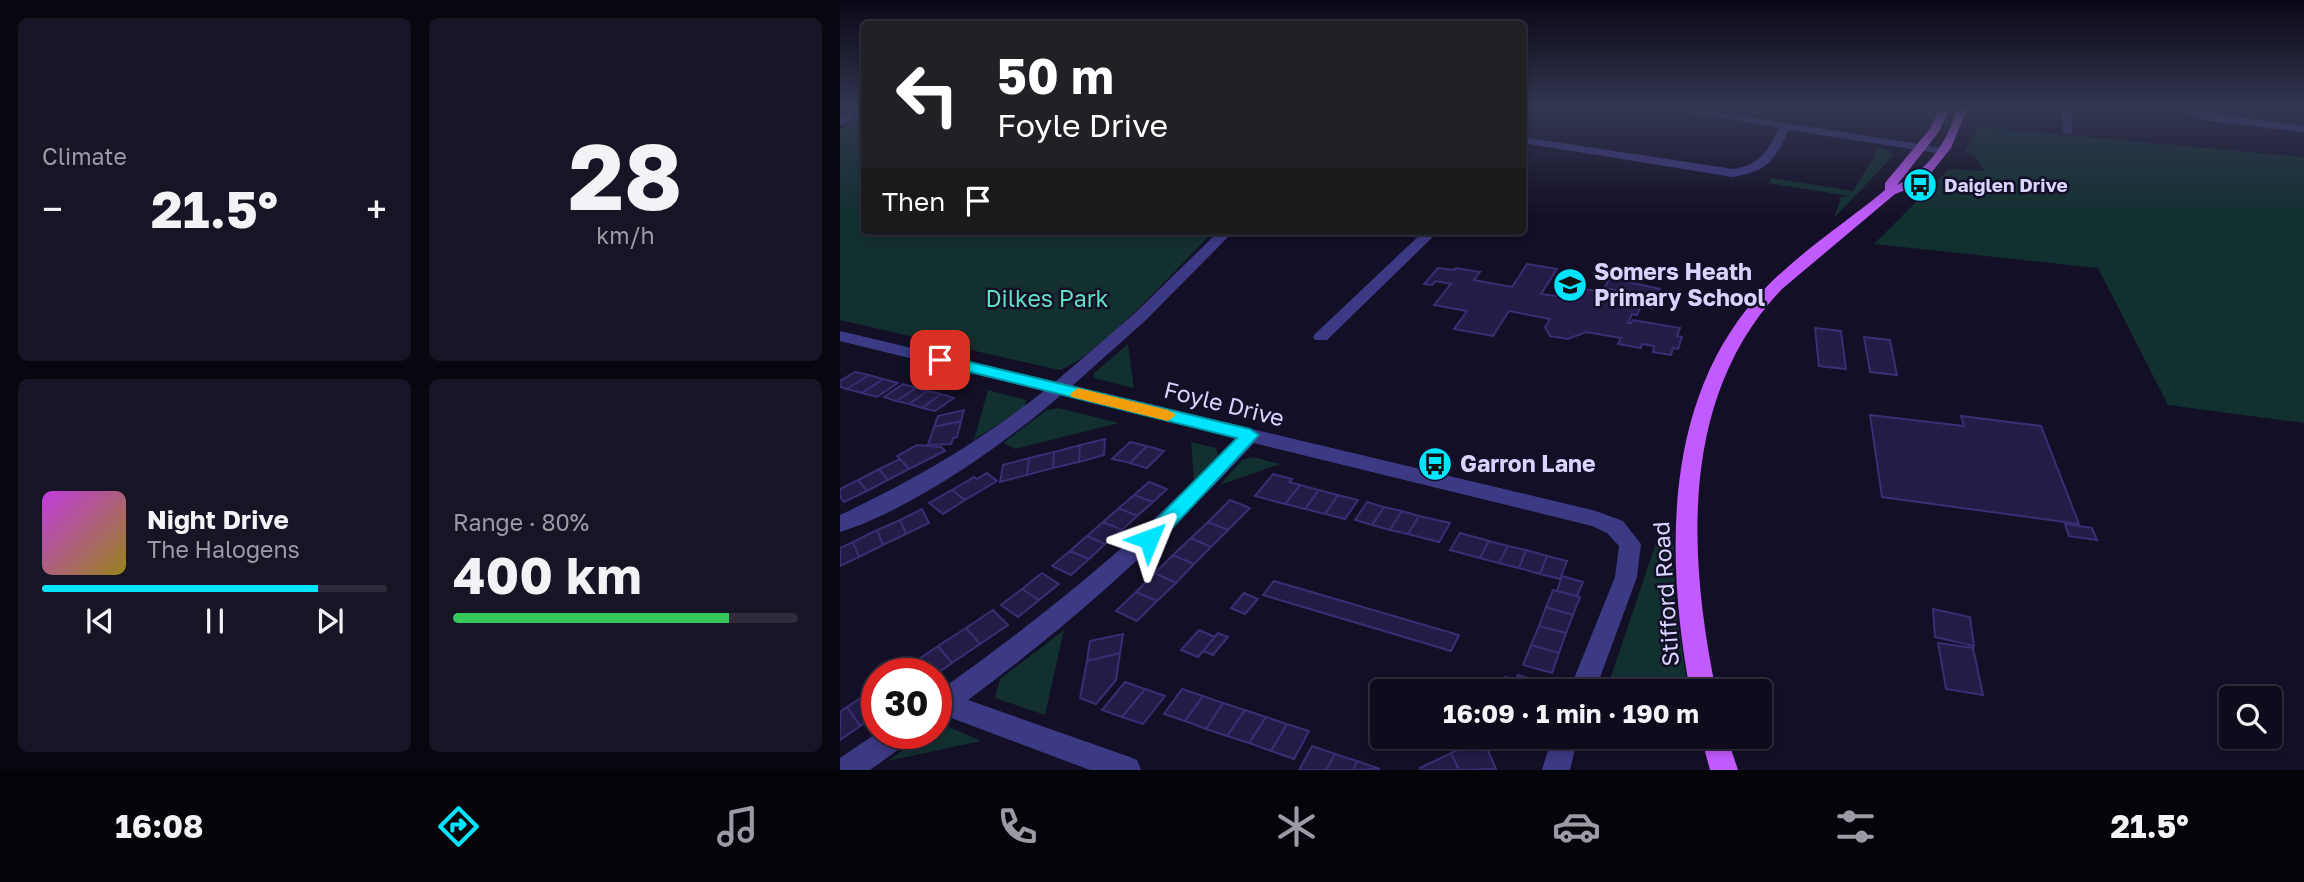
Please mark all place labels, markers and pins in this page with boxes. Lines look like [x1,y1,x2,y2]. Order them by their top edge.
bus stop icon: Daiglen Drive [1901,166,1939,204]
place label: Daiglen Drive [1944,173,2068,196]
place label: Somers Heath Primary School [1594,257,1765,311]
school or university icon: Somers Heath Primary School [1551,266,1589,304]
pin [910,330,970,390]
bus stop icon: Garron Lane [1416,445,1454,483]
place label: Garron Lane [1460,449,1595,477]

